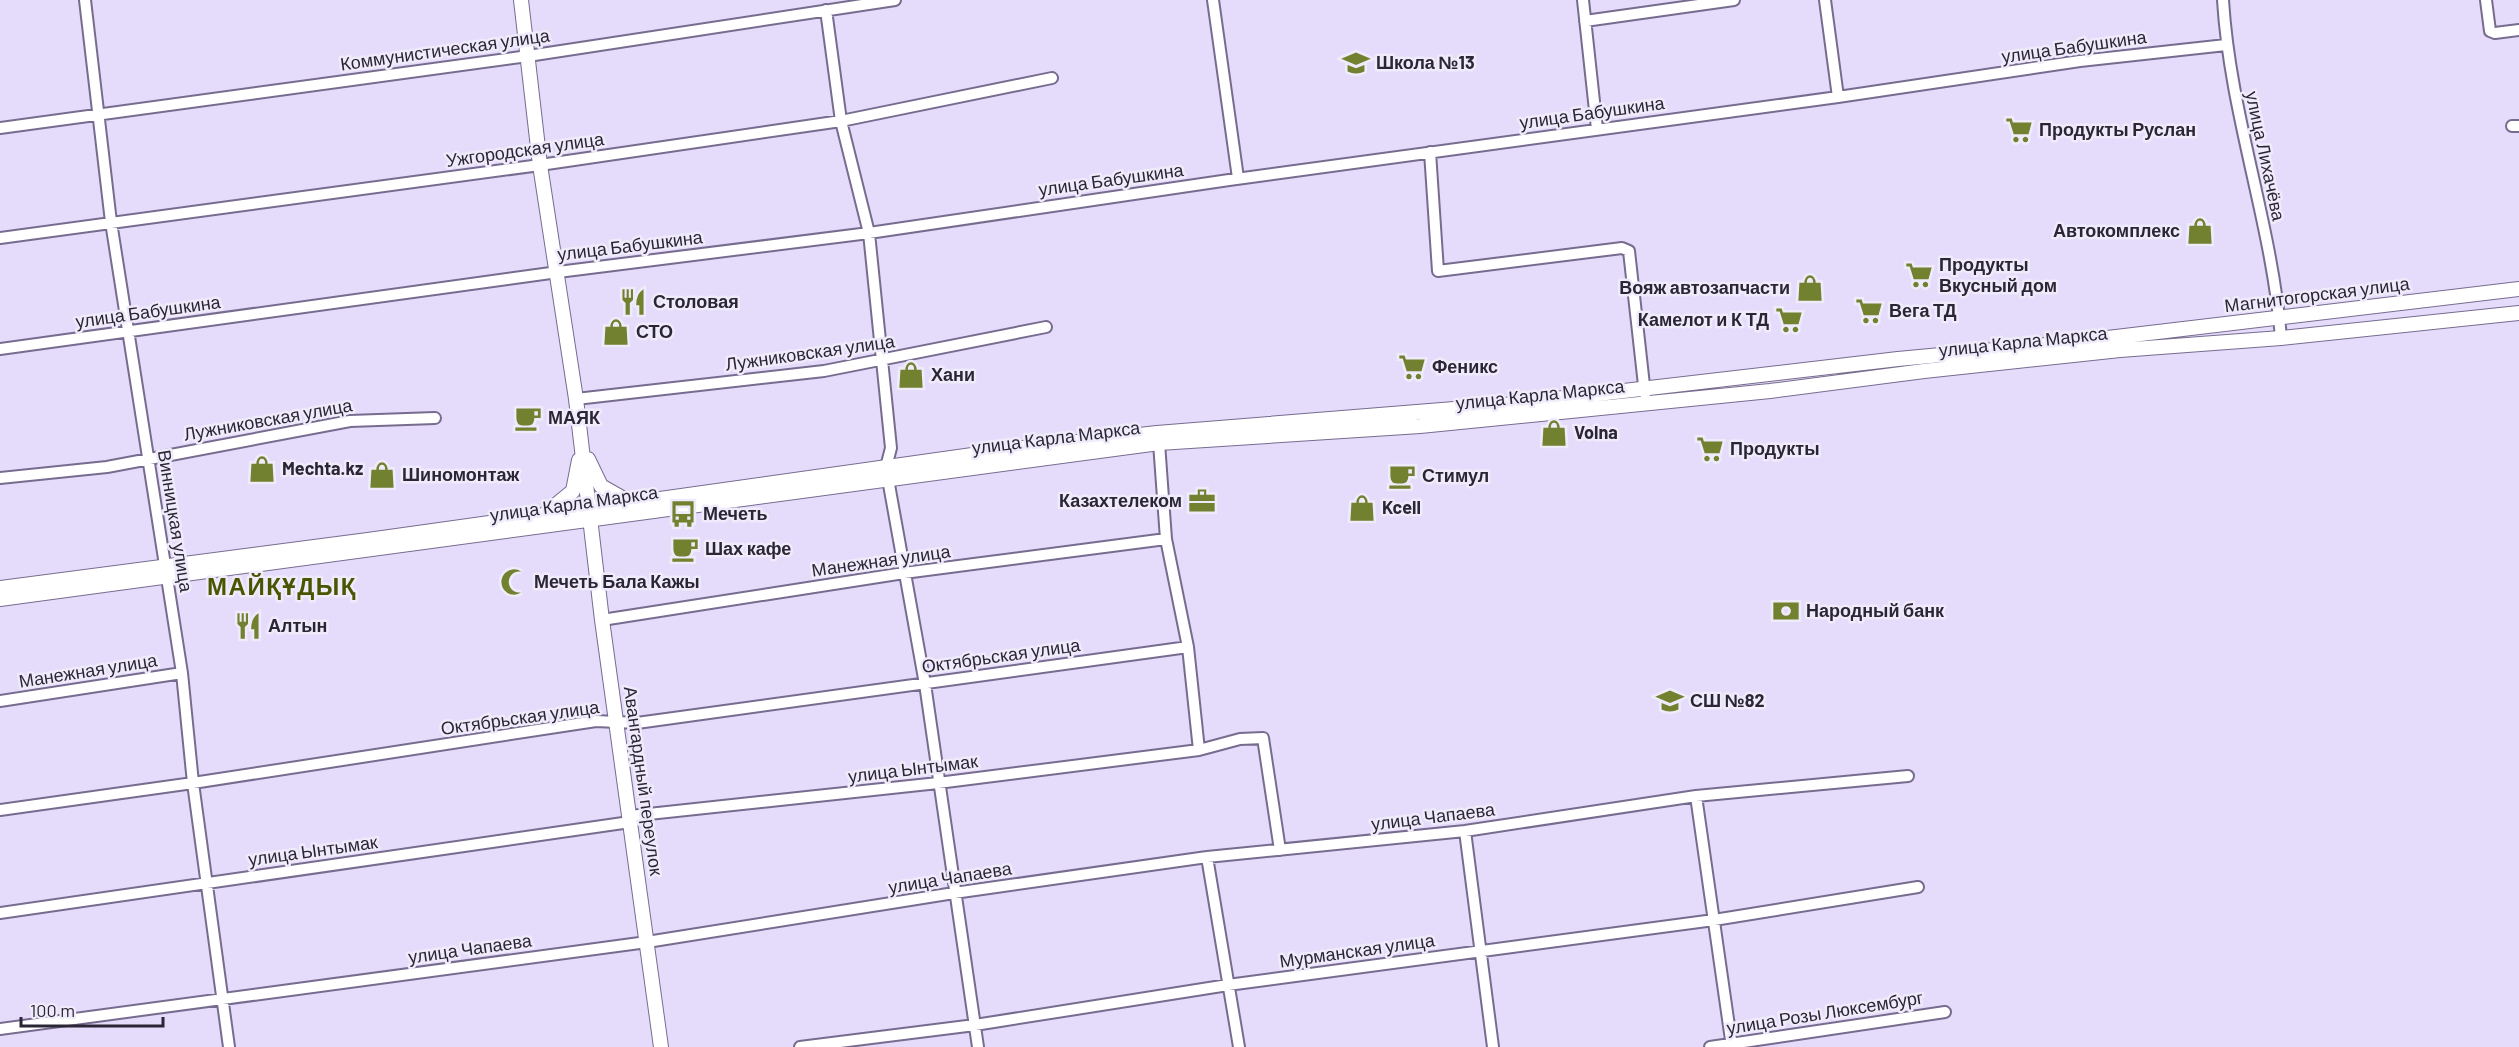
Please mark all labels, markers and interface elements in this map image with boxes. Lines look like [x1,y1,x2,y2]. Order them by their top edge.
street label: Коммунистическая улица [339,23,552,75]
street label: улица Бабушкина [2000,25,2149,67]
school or university icon: Школа №13 [1341,48,1371,78]
place label: Школа №13 [1376,51,1475,73]
street label: улица Лихачёва [2241,89,2291,224]
street label: улица Бабушкина [1518,91,1667,133]
supermarket icon: Продукты Руслан [2004,115,2034,145]
place label: Продукты Руслан [2039,118,2196,140]
street label: Ужгородская улица [444,127,606,171]
street label: улица Бабушкина [1037,158,1186,200]
shop icon: Автокомплекс [2185,216,2215,246]
place label: Автокомплекс [2053,219,2180,241]
street label: улица Бабушкина [556,225,705,265]
place label: Продукты Вкусный дом [1939,253,2057,296]
supermarket icon: Продукты Вкусный дом [1904,260,1934,290]
street label: Магнитогорская улица [2223,272,2412,316]
shop icon: Вояж автозапчасти [1795,273,1825,303]
place label: Вояж автозапчасти [1619,276,1790,298]
restaurant icon: Столовая [618,287,648,317]
street label: улица Бабушкина [74,290,223,332]
place label: Столовая [653,290,739,312]
supermarket icon: Вега ТД [1854,296,1884,326]
place label: Вега ТД [1889,299,1957,321]
supermarket icon: Камелот и К ТД [1774,305,1804,335]
place label: Камелот и К ТД [1638,308,1769,330]
shop icon: СТО [601,317,631,347]
place label: СТО [636,320,673,342]
street label: улица Карла Маркса [1938,321,2109,361]
street label: Лужниковская улица [724,329,897,375]
supermarket icon: Феникс [1397,352,1427,382]
place label: Феникс [1432,355,1498,377]
shop icon: Хани [896,360,926,390]
place label: Хани [931,363,975,385]
street label: улица Карла Маркса [1455,374,1626,414]
street label: Лужниковская улица [182,393,355,445]
cafe icon: МАЯК [513,403,543,433]
place label: МАЯК [548,406,601,428]
street label: улица Карла Маркса [970,416,1142,458]
shop icon: Volna [1539,418,1569,448]
place label: Volna [1574,421,1618,443]
supermarket icon: Продукты [1695,434,1725,464]
place label: Продукты [1730,437,1820,459]
street label: Винницкая улица [154,448,198,594]
shop icon: Mechta.kz [247,454,277,484]
place label: Mechta.kz [282,457,363,479]
shop icon: Шиномонтаж [367,460,397,490]
cafe icon: Стимул [1387,461,1417,491]
place label: Шиномонтаж [402,463,520,485]
place label: Стимул [1422,464,1489,486]
street label: улица Карла Маркса [488,480,660,526]
office icon: Казахтелеком [1187,486,1217,516]
place label: Казахтелеком [1059,489,1182,511]
shop icon: Kcell [1347,493,1377,523]
place label: Kcell [1382,496,1421,518]
bus stop icon: Мечеть [668,499,698,529]
place label: Мечеть [703,502,768,524]
cafe icon: Шах кафе [670,534,700,564]
place label: Шах кафе [705,537,791,559]
street label: Манежная улица [810,539,953,581]
mosque icon: Мечеть Бала Кажы [499,567,529,597]
place label: Мечеть Бала Кажы [534,570,700,592]
district label: МАЙҚҰДЫҚ [207,571,357,600]
bank icon: Народный банк [1771,596,1801,626]
place label: Народный банк [1806,599,1945,621]
restaurant icon: Алтын [233,611,263,641]
place label: Алтын [268,614,328,636]
street label: Октябрьская улица [920,633,1083,677]
street label: Манежная улица [17,648,160,692]
street label: Авангардный переулок [620,685,668,877]
school or university icon: СШ №82 [1655,686,1685,716]
place label: СШ №82 [1690,689,1765,711]
street label: Октябрьская улица [439,695,602,739]
street label: улица Ынтымак [847,749,979,787]
street label: улица Чапаева [1370,797,1497,834]
street label: улица Ынтымак [247,830,379,870]
street label: улица Чапаева [887,856,1014,898]
street label: улица Чапаева [407,928,534,968]
street label: Мурманская улица [1278,928,1437,972]
street label: улица Розы Люксембург [1725,986,1925,1038]
scale bar [21,990,164,1028]
text: 100 m [30,999,75,1021]

